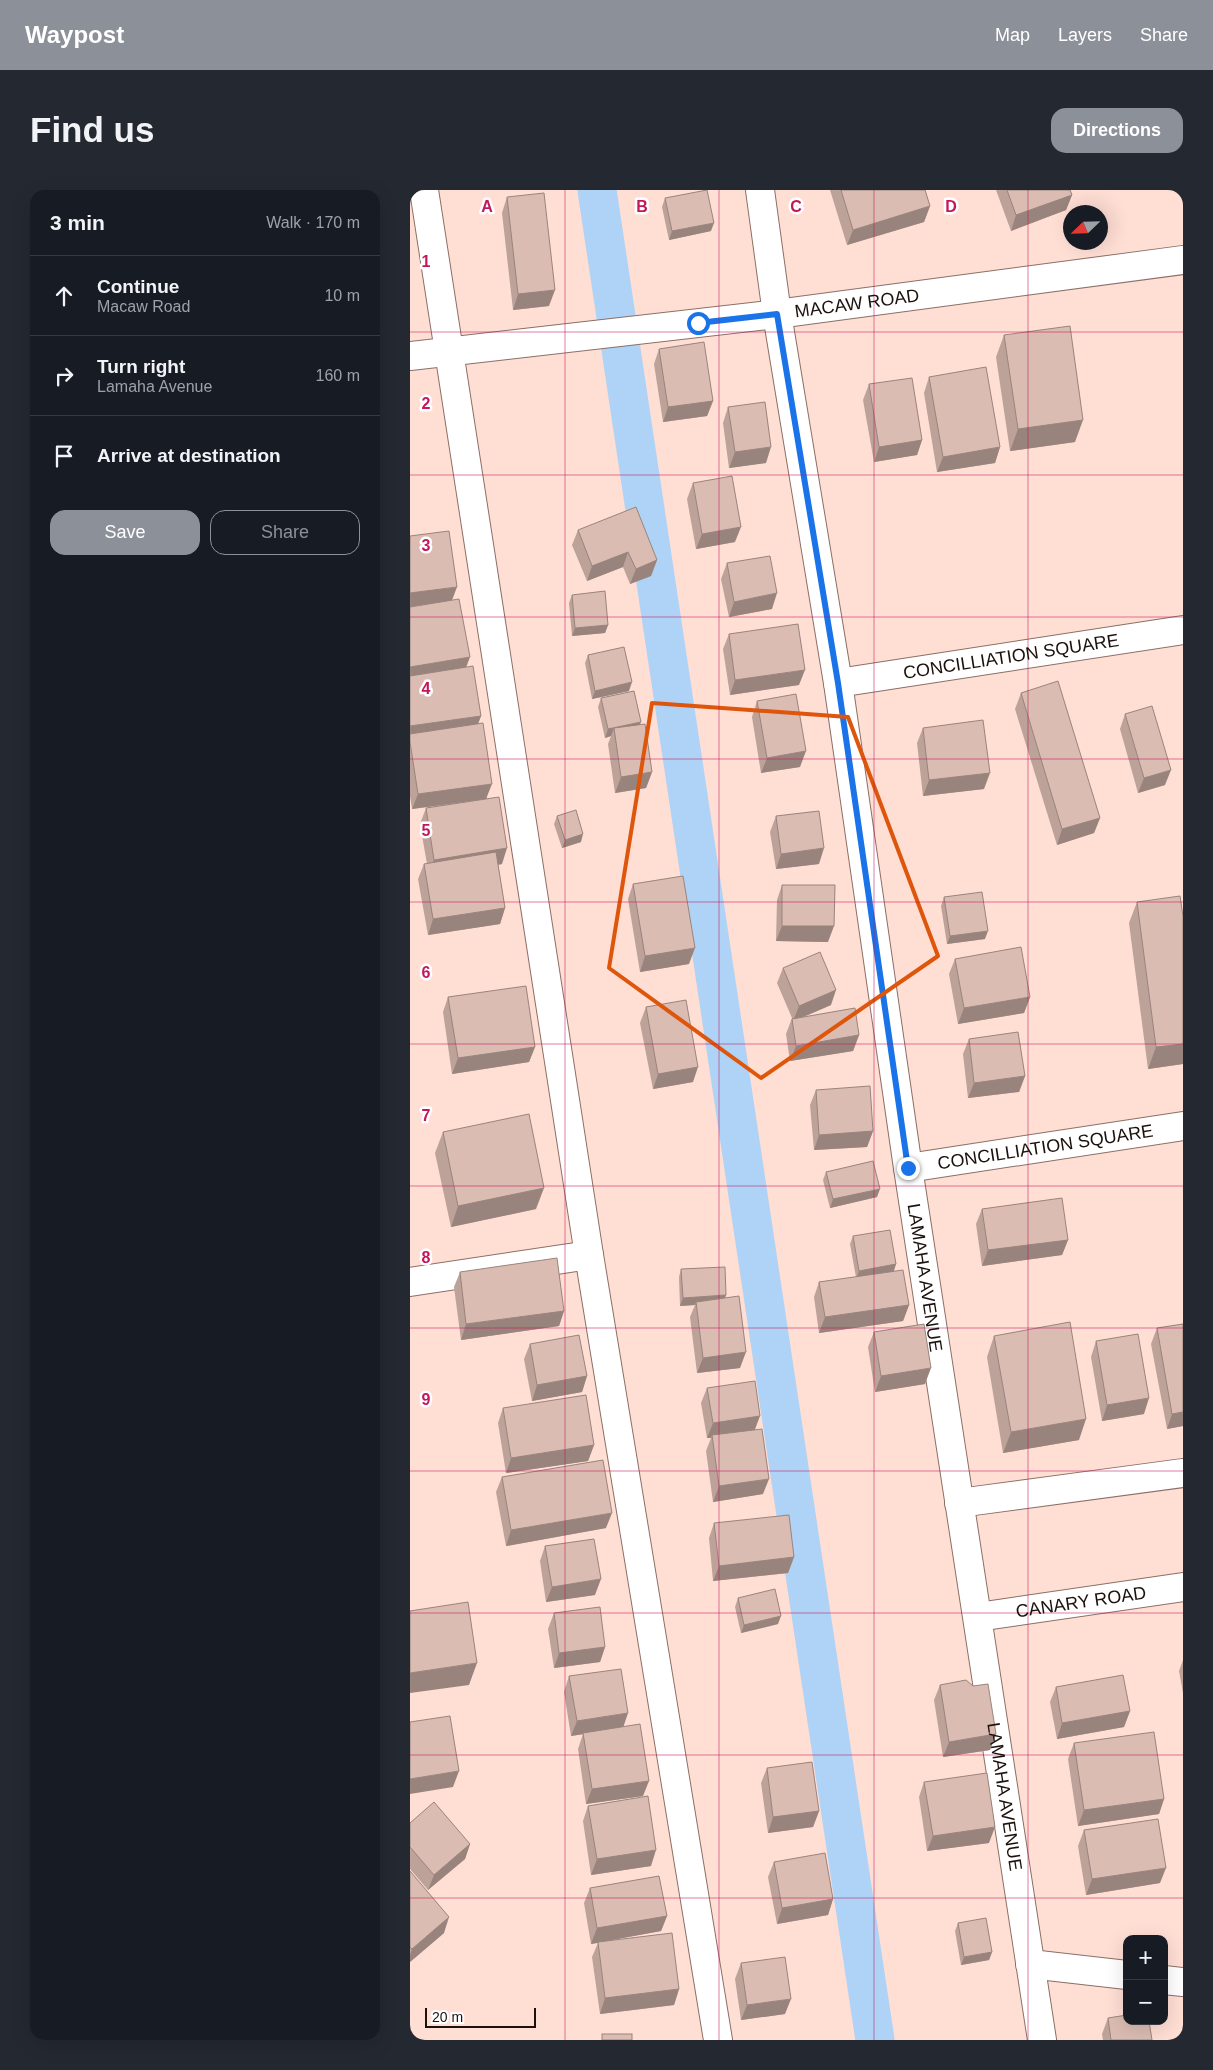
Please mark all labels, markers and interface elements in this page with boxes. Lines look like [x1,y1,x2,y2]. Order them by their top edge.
text: Waypost [25,21,124,48]
text: Map [995,25,1030,45]
text: Layers [1058,25,1112,45]
text: Share [1140,25,1188,45]
button: Directions [1051,108,1183,153]
text: Find us [30,110,154,149]
text: A [481,198,493,215]
text: B [636,198,648,215]
text: C [790,198,802,215]
text: D [945,198,957,215]
north arrow [1063,205,1108,250]
text: 3 min [50,211,105,234]
text: Walk · 170 m [266,214,360,231]
text: 1 [422,253,431,270]
text: Continue [97,276,179,297]
icon: ahead [50,282,78,310]
street label: MACAW ROAD [793,285,920,322]
text: 10 m [324,287,360,304]
text: Macaw Road [97,298,190,315]
route start [687,312,710,335]
text: Turn right [97,356,185,377]
icon: right [50,362,78,390]
text: 160 m [316,367,360,384]
text: Lamaha Avenue [97,378,212,395]
text: 2 [422,395,431,412]
icon: arrive [50,442,78,470]
text: Arrive at destination [97,445,281,466]
button: Save [50,510,200,555]
button: Share [210,510,360,555]
text: 3 [422,537,431,554]
street label: CONCILLIATION SQUARE [902,630,1120,683]
text: 4 [422,680,431,697]
text: 5 [422,822,431,839]
text: 6 [422,964,431,981]
text: 7 [422,1107,431,1124]
street label: CONCILLIATION SQUARE [936,1121,1155,1173]
route end [897,1157,920,1180]
street label: LAMAHA AVENUE [904,1202,946,1353]
text: 8 [422,1249,431,1266]
text: 9 [422,1391,431,1408]
street label: CANARY ROAD [1014,1583,1147,1621]
street label: LAMAHA AVENUE [983,1721,1026,1872]
map controls [1123,1935,1168,2025]
button: + [1123,1935,1168,1980]
button: − [1123,1980,1168,2025]
scale bar [425,2005,536,2028]
text: 20 m [432,2009,463,2025]

